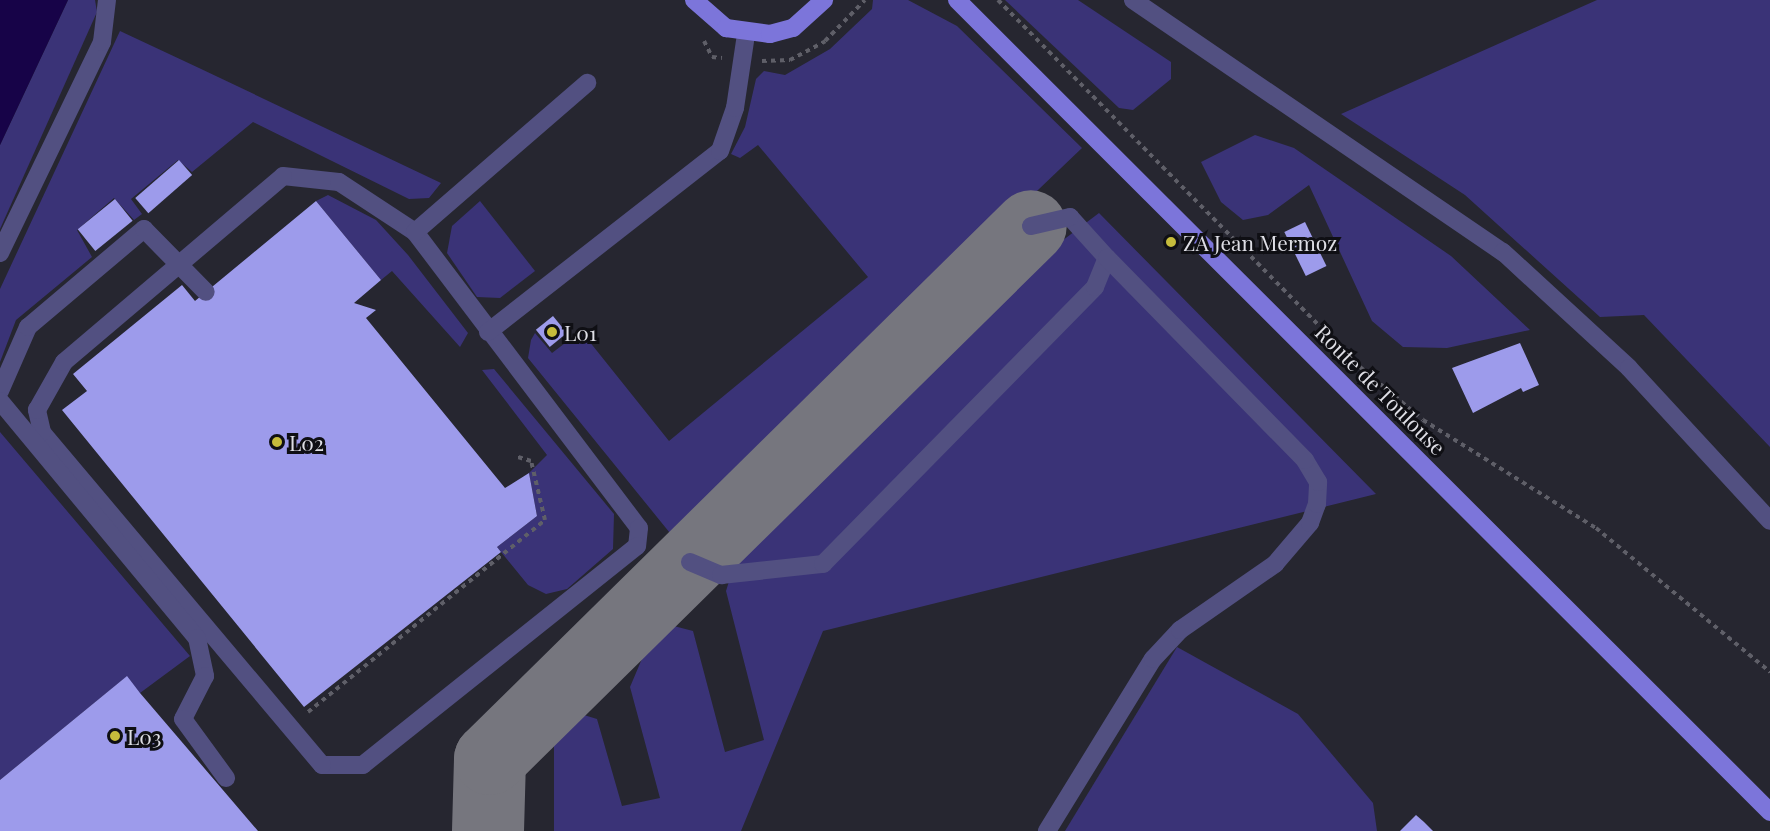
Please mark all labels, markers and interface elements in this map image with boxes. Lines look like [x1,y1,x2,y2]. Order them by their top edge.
place label: ZA Jean Mermoz [1183,229,1337,255]
marker: ZA Jean Mermoz [1164,235,1178,249]
place label: L01 [564,319,597,345]
street label: Route de Toulouse [1311,319,1451,459]
marker: L01 [545,325,559,339]
place label: L02 [289,429,324,455]
marker: L02 [270,435,284,449]
place label: L03 [127,723,161,749]
marker: L03 [108,729,122,743]

